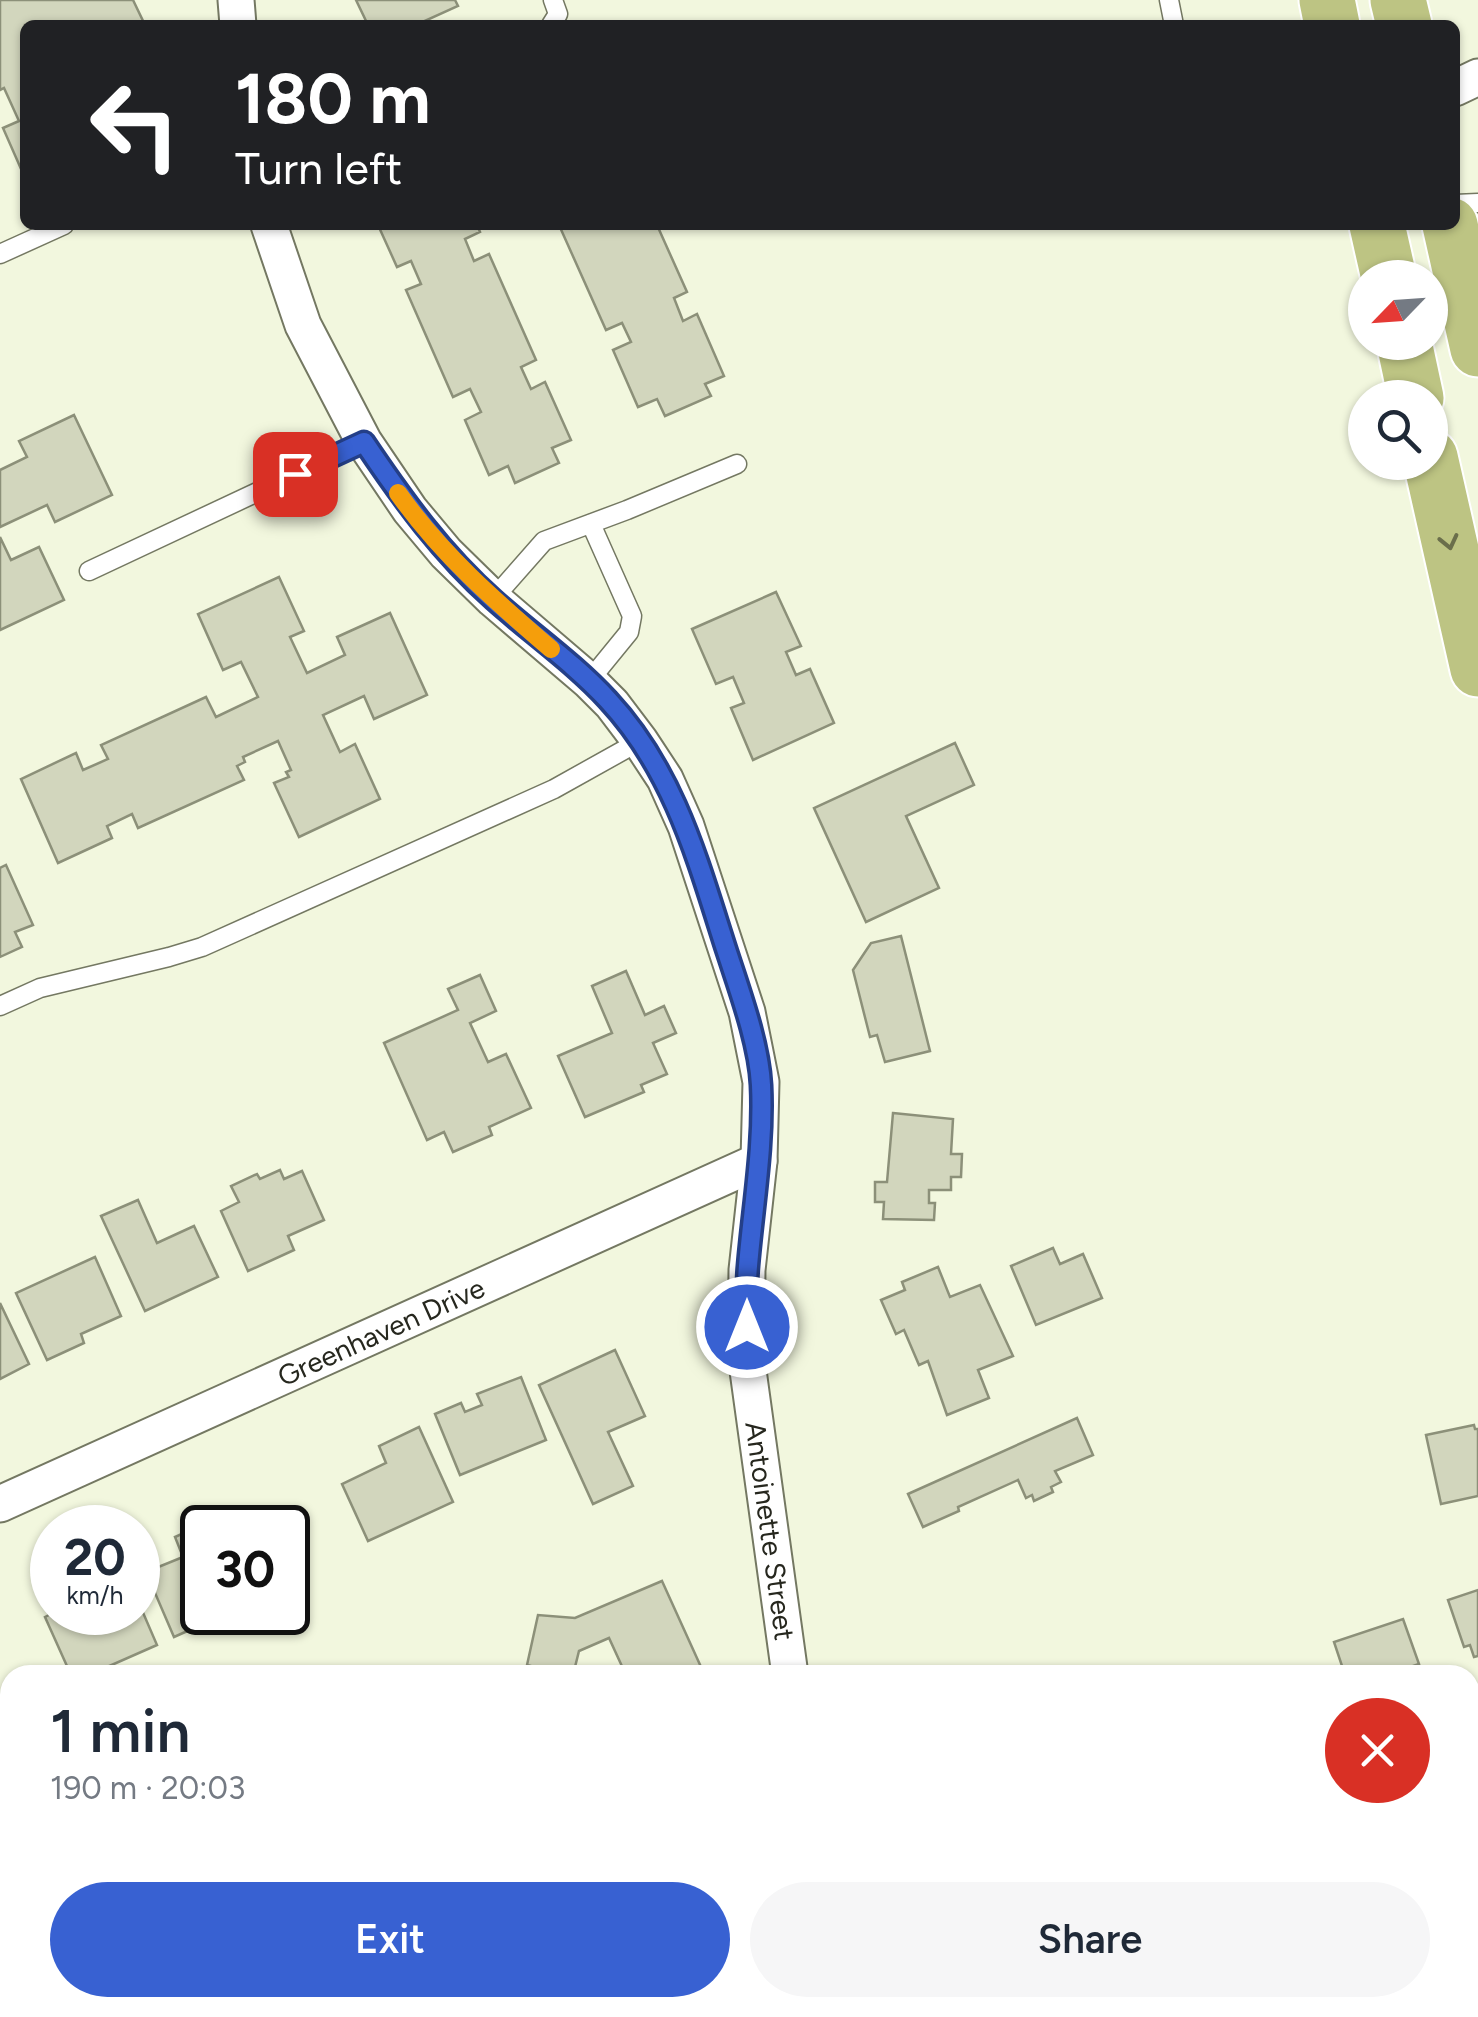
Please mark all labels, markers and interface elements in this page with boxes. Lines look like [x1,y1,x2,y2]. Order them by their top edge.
text: 180 m [235,56,430,141]
icon: left [70,60,200,190]
text: Turn left [235,141,402,195]
north arrow [1348,260,1448,360]
map controls [1348,260,1448,480]
button: search [1348,380,1448,480]
pin [253,432,338,517]
icon: arrive [268,447,323,502]
one-way arrow [1437,533,1458,550]
street label: Greenhaven Drive [272,1270,490,1393]
position arrow [695,1275,799,1379]
street label: Antoinette Street [738,1419,802,1642]
speed limit sign: 30 [180,1505,310,1635]
text: 20 [64,1527,126,1588]
text: km/h [66,1580,124,1610]
text: 1 min [50,1695,190,1767]
button: close [1325,1698,1430,1803]
text: 190 m · 20:03 [50,1769,245,1807]
button: Exit [50,1882,730,1997]
button: Share [750,1882,1430,1997]

